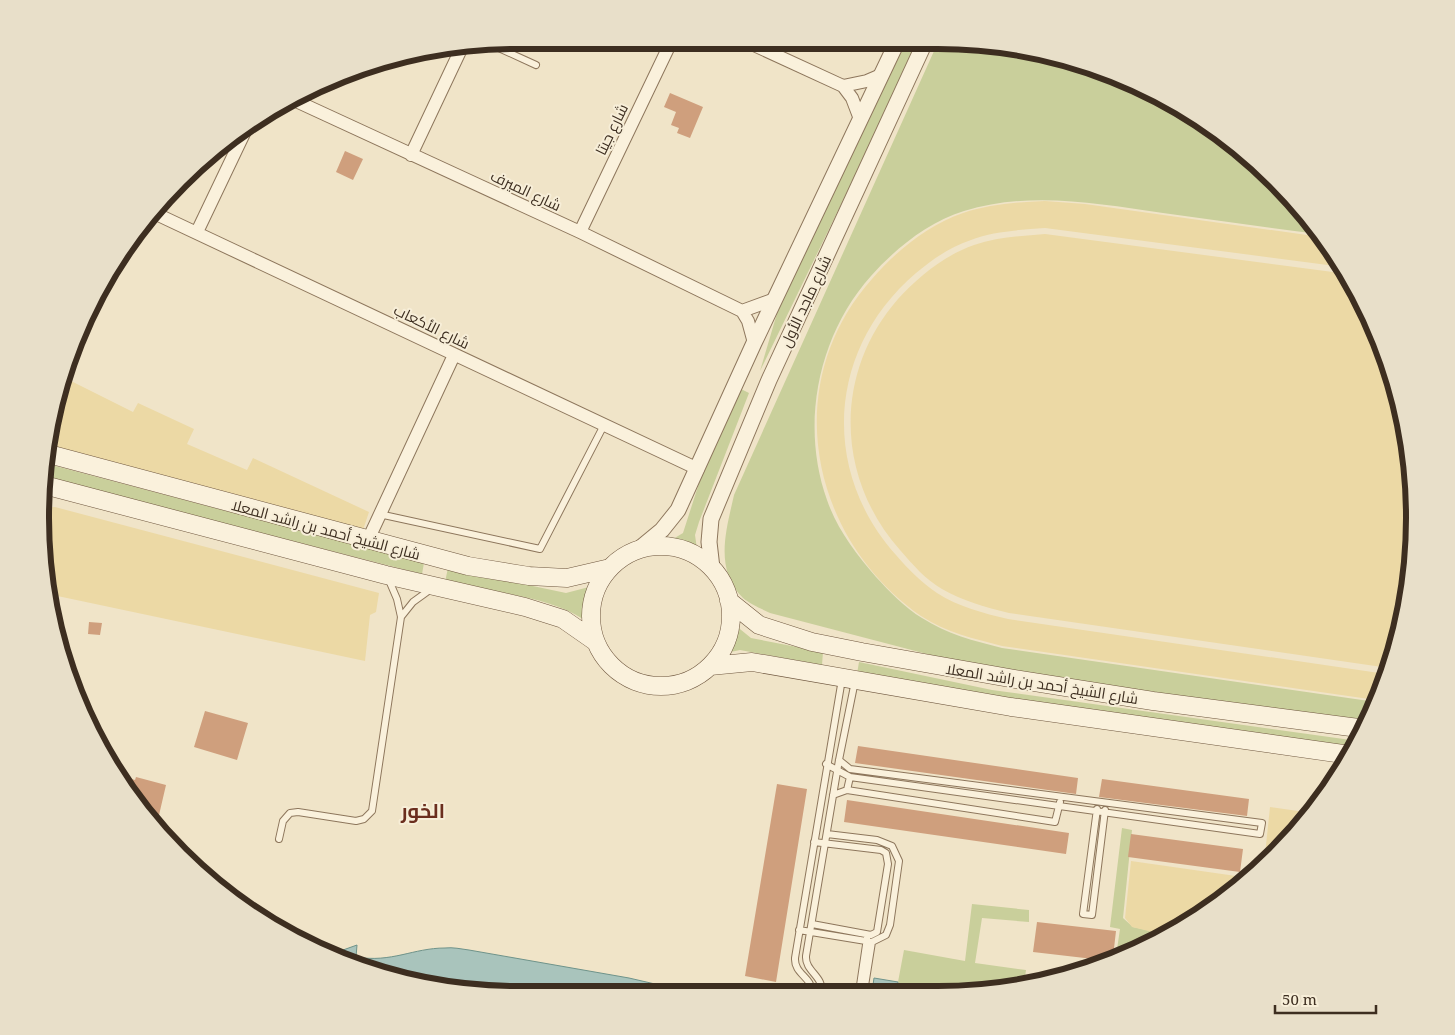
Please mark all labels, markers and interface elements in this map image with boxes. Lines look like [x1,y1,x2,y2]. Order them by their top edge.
street label: شارع جيتا [590,100,634,159]
street label: شارع الميرف [487,165,565,217]
street label: شارع ماجد الأول [775,252,837,351]
street label: شارع الأكعاب [390,299,473,355]
street label: شارع الشيخ أحمد بن راشد المعلا [229,494,423,566]
street label: شارع الشيخ أحمد بن راشد المعلا [944,658,1140,710]
district label: الخور [400,797,445,824]
scale bar [1275,982,1376,1014]
text: 50 m [1282,989,1317,1009]

